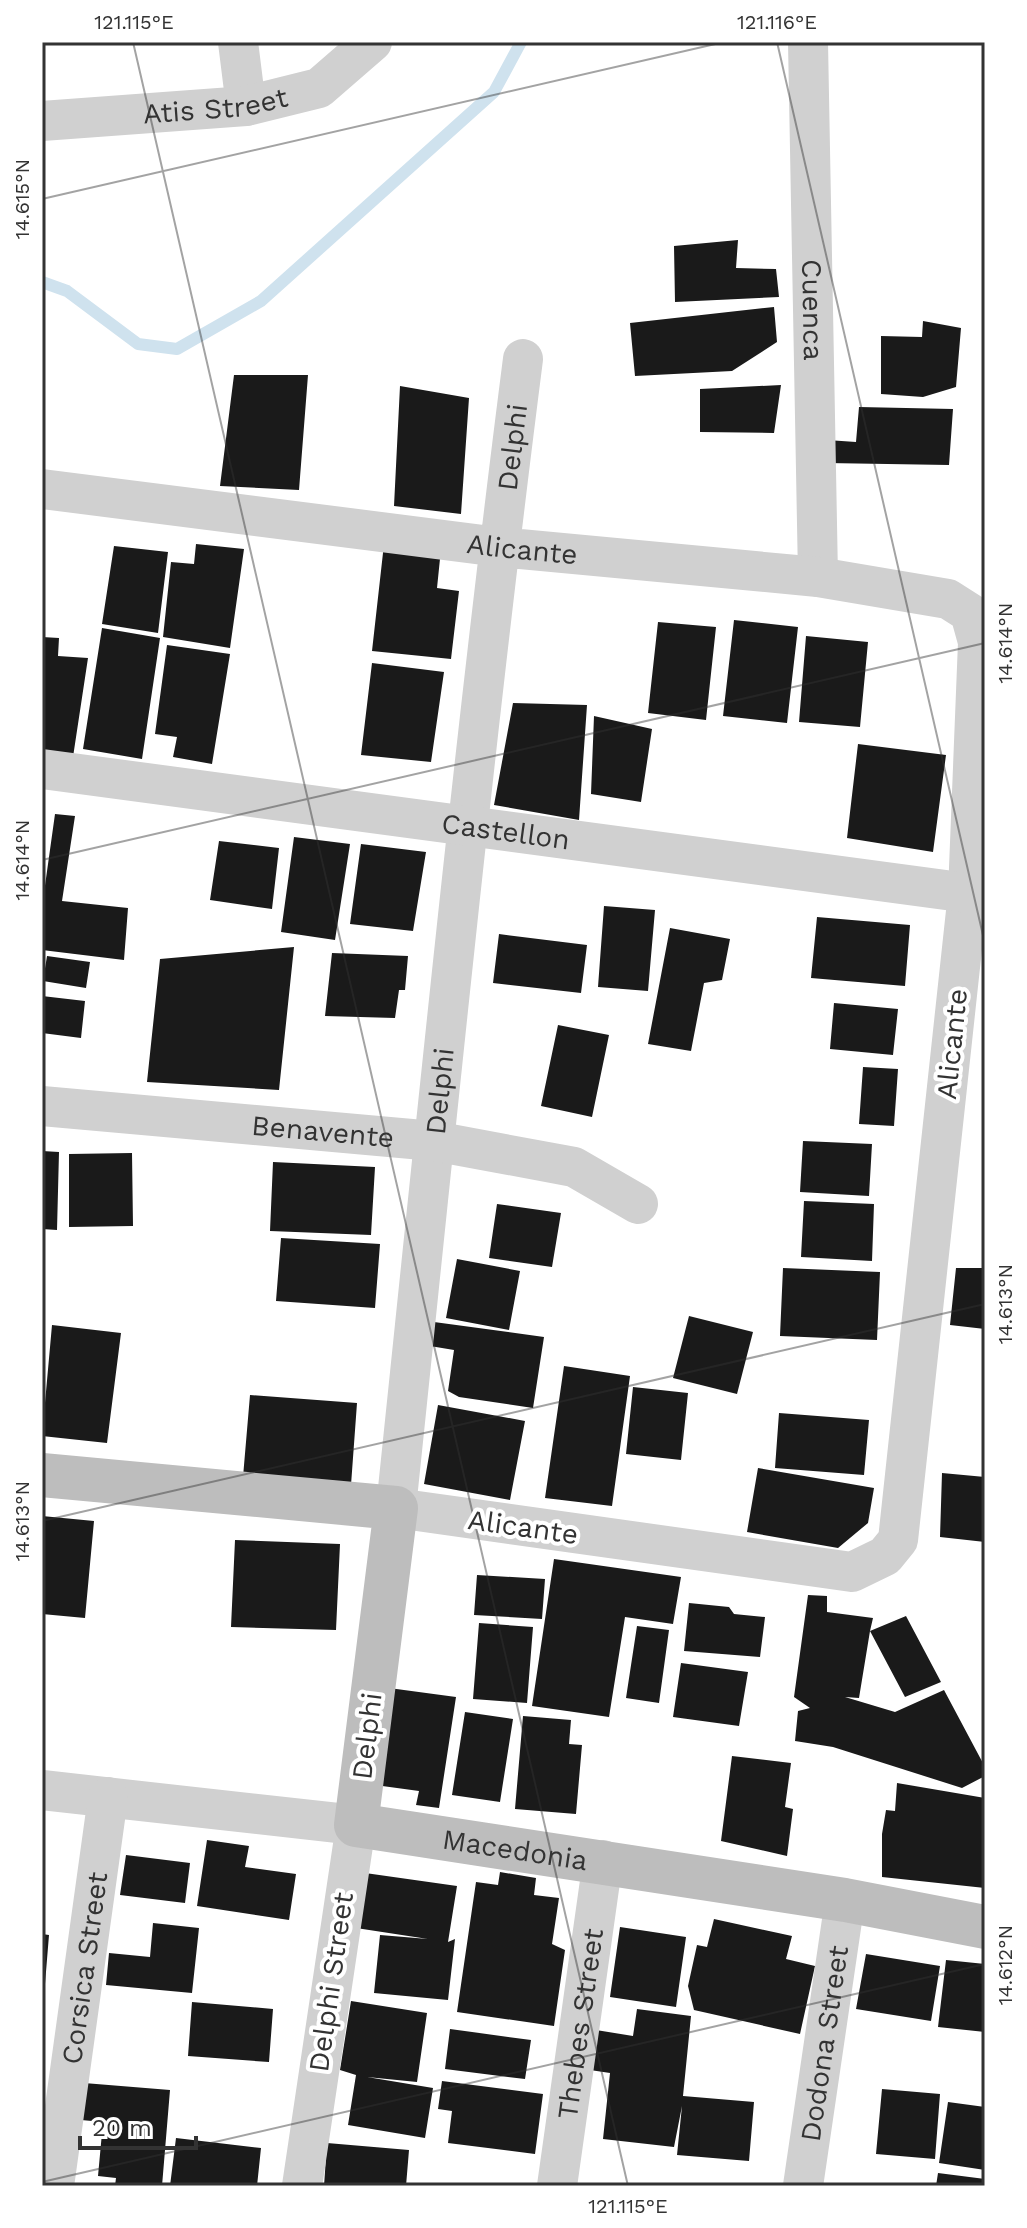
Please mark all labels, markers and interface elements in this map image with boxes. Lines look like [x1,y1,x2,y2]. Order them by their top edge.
text: 121.115°E [94,10,174,34]
text: 121.116°E [737,10,817,34]
street label: Atis Street [142,80,291,130]
text: 14.615°N [10,159,34,239]
street label: Cuenca [796,259,830,361]
street label: Delphi [490,402,534,492]
street label: Alicante [465,527,579,571]
text: 14.614°N [993,603,1017,683]
street label: Castellon [440,806,572,856]
text: 14.614°N [10,820,34,900]
street label: Alicante [930,987,974,1101]
street label: Delphi [418,1046,460,1136]
street label: Benavente [250,1108,396,1154]
text: 14.613°N [993,1264,1017,1344]
text: 14.613°N [10,1481,34,1561]
street label: Alicante [466,1503,580,1551]
street label: Delphi [345,1691,389,1781]
street label: Macedonia [440,1822,590,1877]
street label: Corsica Street [55,1870,114,2066]
street label: Delphi Street [302,1890,360,2074]
text: 14.612°N [993,1925,1017,2005]
street label: Thebes Street [550,1926,610,2121]
street label: Dodona Street [793,1943,855,2144]
scale bar [80,2100,196,2150]
text: 20 m [92,2114,152,2142]
text: 121.115°E [588,2194,668,2218]

